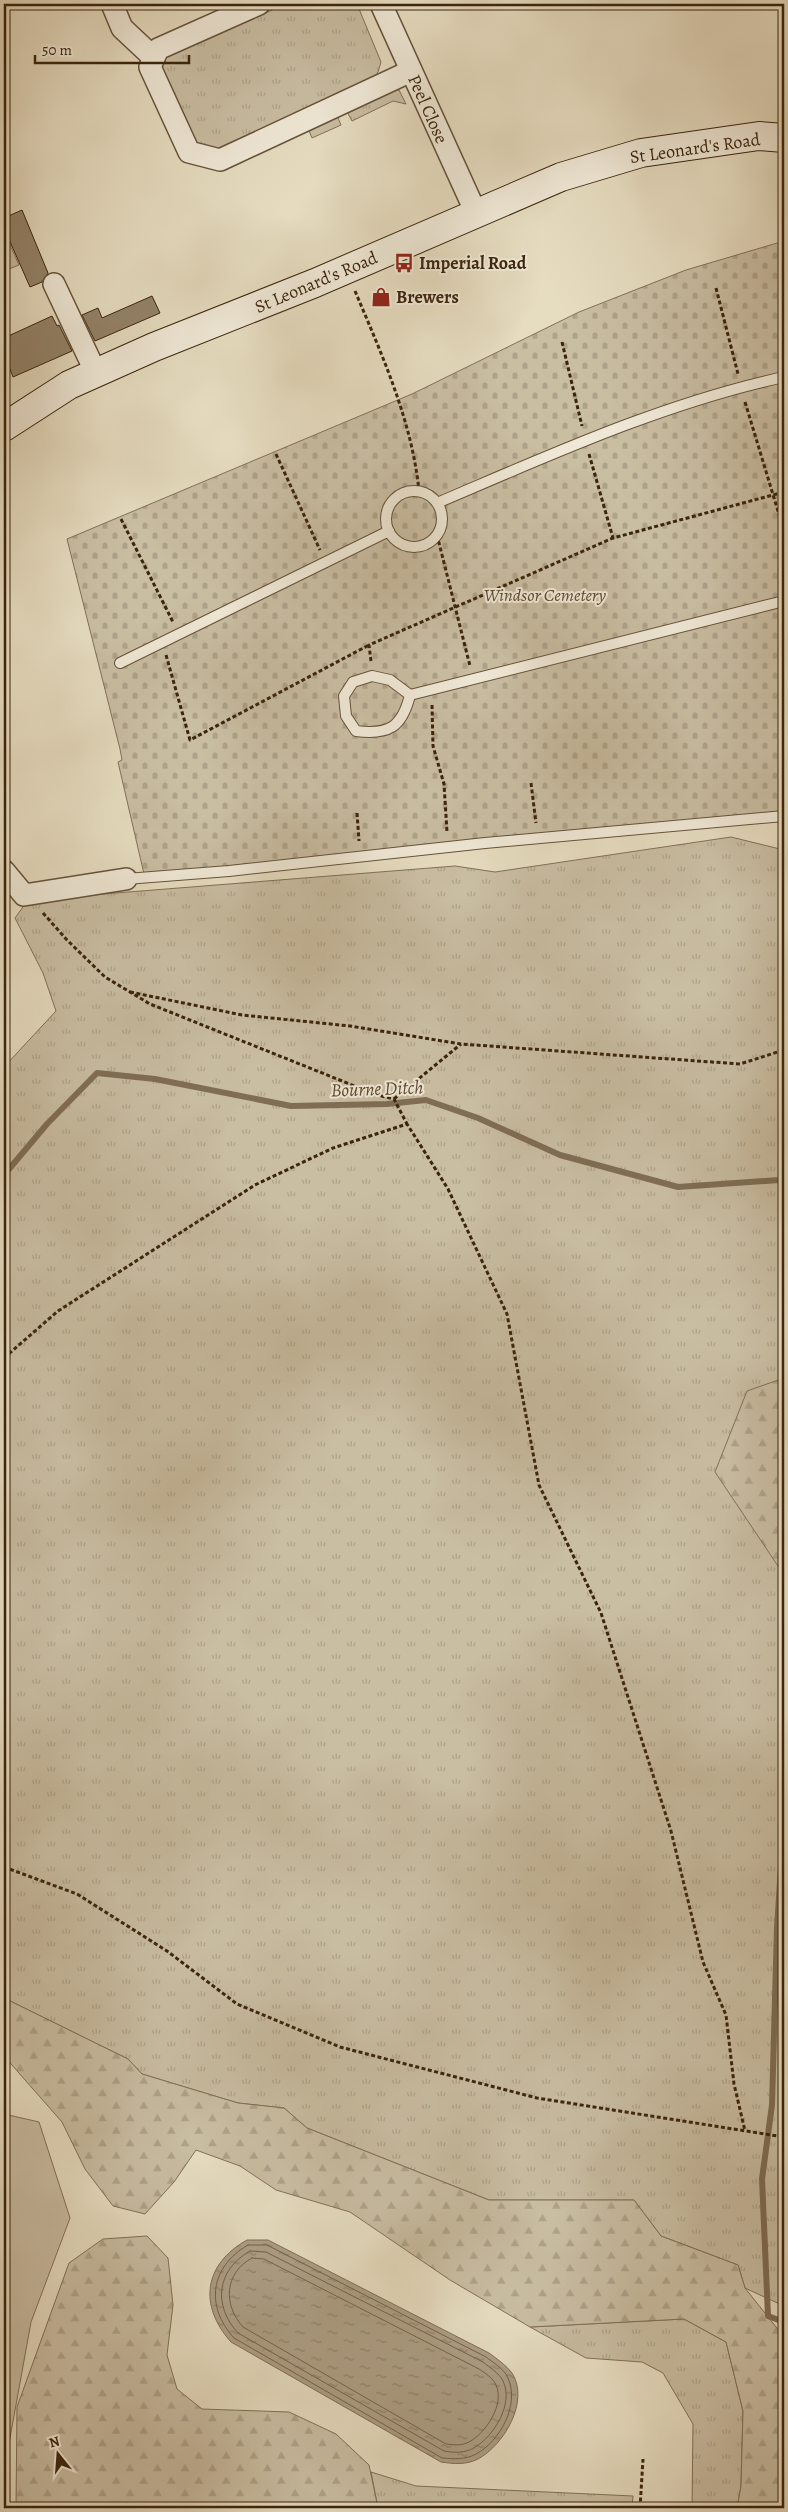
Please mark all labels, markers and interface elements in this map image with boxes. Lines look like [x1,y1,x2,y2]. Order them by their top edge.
scale bar [35,32,189,64]
text: 50 m [42,40,72,60]
street label: Peel Close [402,71,454,147]
street label: St Leonard's Road [628,127,762,169]
street label: St Leonard's Road [251,245,381,319]
place label: Imperial Road [419,251,527,275]
bus stop icon: Imperial Road [393,252,415,274]
place label: Brewers [396,285,459,309]
shop icon: Brewers [370,286,392,308]
park label: Windsor Cemetery [484,583,606,607]
water label: Bourne Ditch [330,1074,424,1104]
north arrow [32,2430,82,2480]
text: N [47,2431,62,2453]

